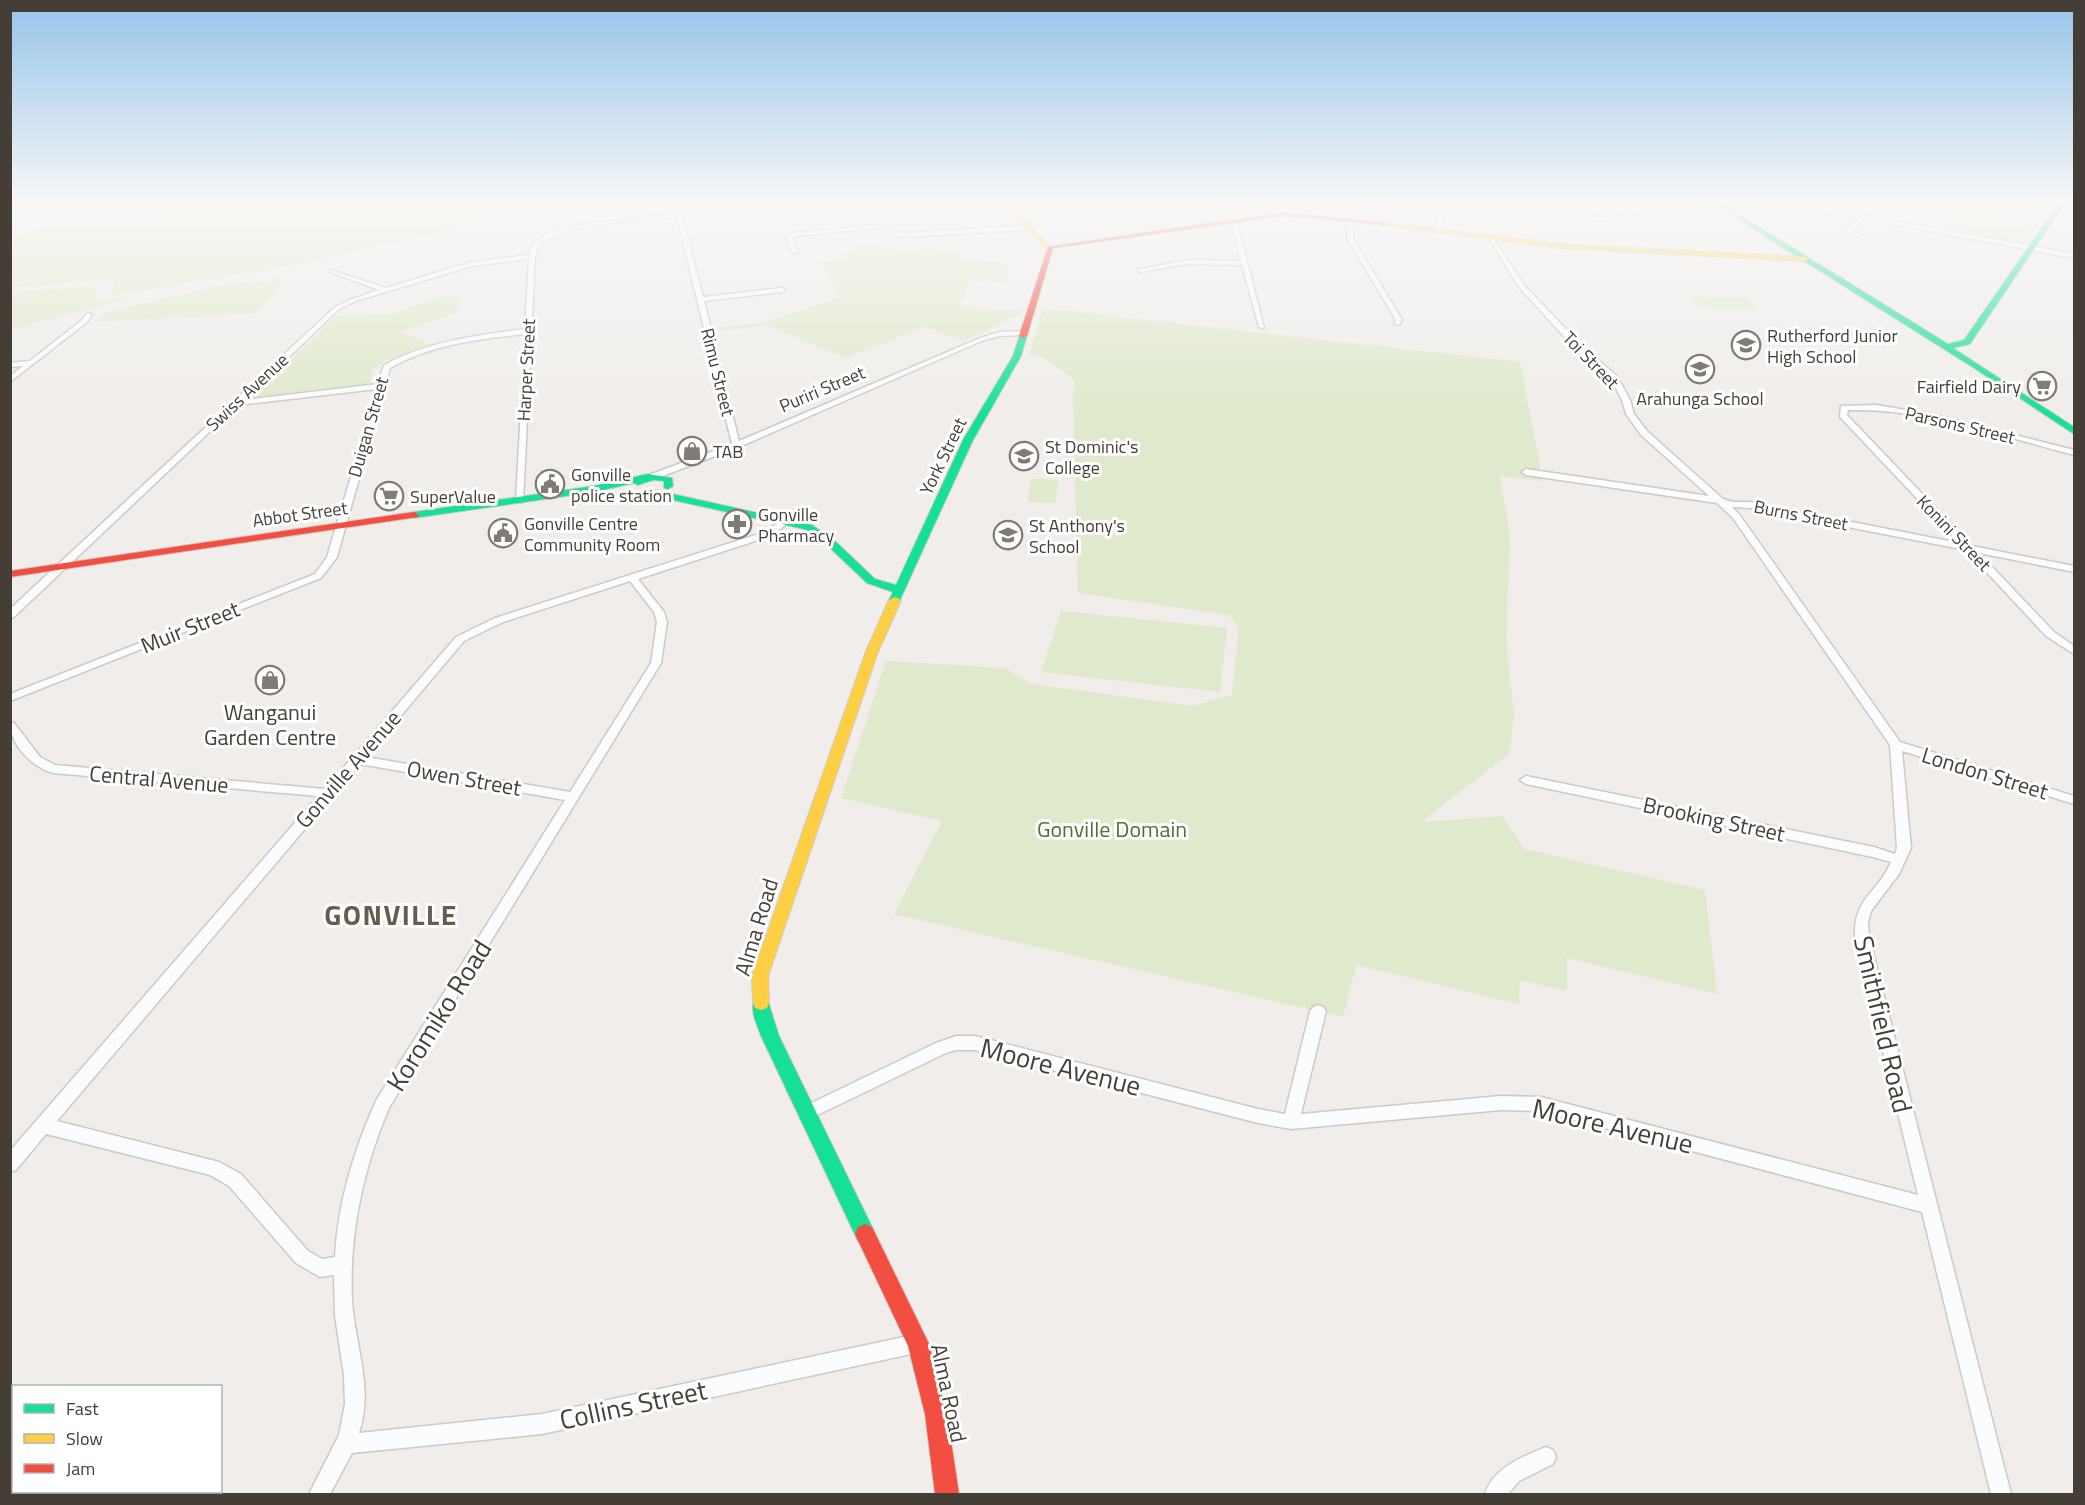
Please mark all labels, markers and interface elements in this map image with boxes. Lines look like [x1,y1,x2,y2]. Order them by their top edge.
street label: Harper Street [510,317,542,422]
place label: Rutherford Junior High School [1767,322,1898,370]
street label: Rimu Street [694,325,742,420]
street label: Toi Street [1556,325,1626,396]
school or university icon: Rutherford Junior High School [1730,329,1762,361]
street label: Swiss Avenue [200,347,294,437]
school or university icon: Arahunga School [1684,353,1716,385]
street label: Puriri Street [775,359,870,419]
supermarket icon: Fairfield Dairy [2026,370,2058,402]
street label: Duigan Street [341,373,395,480]
place label: Fairfield Dairy [1917,373,2021,400]
place label: Arahunga School [1636,385,1764,412]
street label: Parsons Street [1902,399,2018,451]
street label: York Street [913,412,974,499]
place label: St Dominic's College [1045,433,1138,481]
shop icon: TAB [676,435,708,467]
place label: TAB [713,438,743,465]
school or university icon: St Dominic's College [1008,440,1040,472]
place label: Gonville police station [571,461,672,509]
public building icon: Gonville police station [534,468,566,500]
supermarket icon: SuperValue [373,480,405,512]
place label: SuperValue [410,483,496,510]
street label: Konini Street [1911,489,1998,578]
street label: Burns Street [1752,493,1851,537]
street label: Abbot Street [251,494,350,534]
place label: Gonville Pharmacy [758,501,834,549]
pharmacy icon: Gonville Pharmacy [721,508,753,540]
place label: Gonville Centre Community Room [524,510,660,558]
place label: St Anthony's School [1029,512,1125,560]
public building icon: Gonville Centre Community Room [487,517,519,549]
school or university icon: St Anthony's School [992,519,1024,551]
street label: Muir Street [135,592,245,662]
shop icon: Wanganui Garden Centre [254,664,286,696]
place label: Wanganui Garden Centre [204,695,336,754]
street label: Gonville Avenue [287,702,409,836]
street label: London Street [1918,738,2053,808]
street label: Owen Street [404,751,524,805]
street label: Central Avenue [88,756,230,802]
street label: Brooking Street [1640,787,1788,851]
park label: Gonville Domain [1037,812,1187,846]
street label: Alma Road [725,874,787,980]
district label: GONVILLE [324,893,458,936]
street label: Koromiko Road [375,931,501,1099]
street label: Smithfield Road [1844,931,1924,1117]
street label: Moore Avenue [976,1026,1146,1106]
street label: Moore Avenue [1528,1087,1698,1163]
street label: Alma Road [922,1341,976,1445]
street label: Collins Street [556,1368,711,1440]
legend [12,1385,222,1493]
text: Fast [66,1395,99,1422]
text: Slow [66,1425,103,1452]
text: Jam [66,1455,95,1482]

